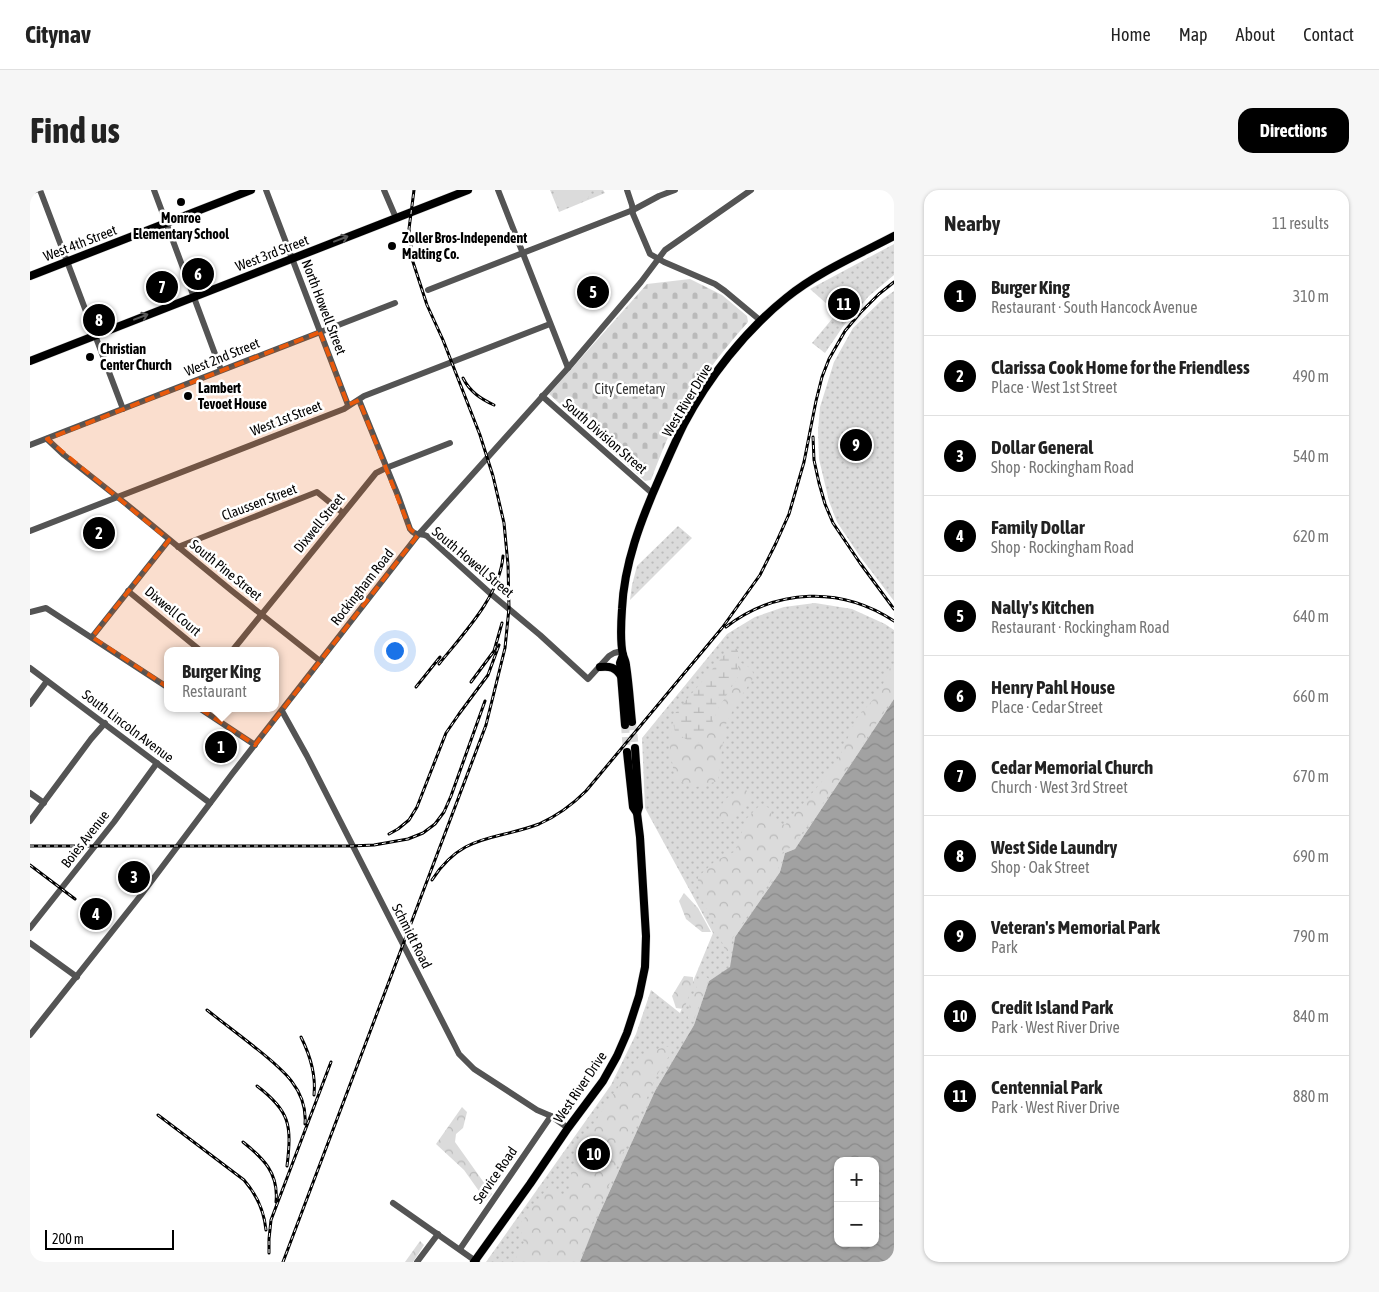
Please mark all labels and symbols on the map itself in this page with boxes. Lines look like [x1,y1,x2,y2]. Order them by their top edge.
marker: Monroe Elementary School [175,196,187,208]
place label: Monroe Elementary School [133,210,229,242]
street label: West 4th Street [41,222,119,264]
place label: Zoller Bros-Independent Malting Co. [402,230,527,262]
street label: West 3rd Street [233,232,311,274]
one-way arrow [333,234,348,243]
marker: Zoller Bros-Independent Malting Co. [386,240,398,252]
pin: 6 [182,255,214,293]
street label: North Howell Street [298,257,350,357]
pin: 7 [146,268,178,306]
pin: 5 [577,273,609,311]
pin: 11 [828,285,860,323]
pin: 8 [83,301,115,339]
one-way arrow [133,312,148,322]
street label: West 2nd Street [182,335,262,379]
place label: Christian Center Church [100,341,172,373]
marker: Christian Center Church [84,351,96,363]
street label: West River Drive [659,361,715,439]
place label: Lambert Tevoet House [198,380,267,412]
park label: City Cemetary [595,381,666,397]
marker: Lambert Tevoet House [182,390,194,402]
street label: South Division Street [560,395,650,477]
street label: West 1st Street [248,397,324,439]
pin: 9 [840,426,872,464]
street label: Claussen Street [219,480,299,524]
street label: Dixwell Street [290,490,348,556]
pin: 2 [83,514,115,552]
street label: South Howell Street [429,523,517,601]
street label: South Pine Street [187,536,265,604]
street label: Rockingham Road [327,546,397,628]
street label: Dixwell Court [142,583,204,639]
your location [382,638,408,664]
street label: South Lincoln Avenue [79,686,177,766]
pin: 1 [205,728,237,766]
street label: Boies Avenue [58,807,112,871]
pin: 3 [118,858,150,896]
pin: 4 [80,895,112,933]
street label: Schmidt Road [389,901,435,971]
street label: West River Drive [550,1048,610,1126]
pin: 10 [578,1135,610,1173]
street label: Service Road [470,1144,520,1206]
scale bar [45,1227,174,1250]

